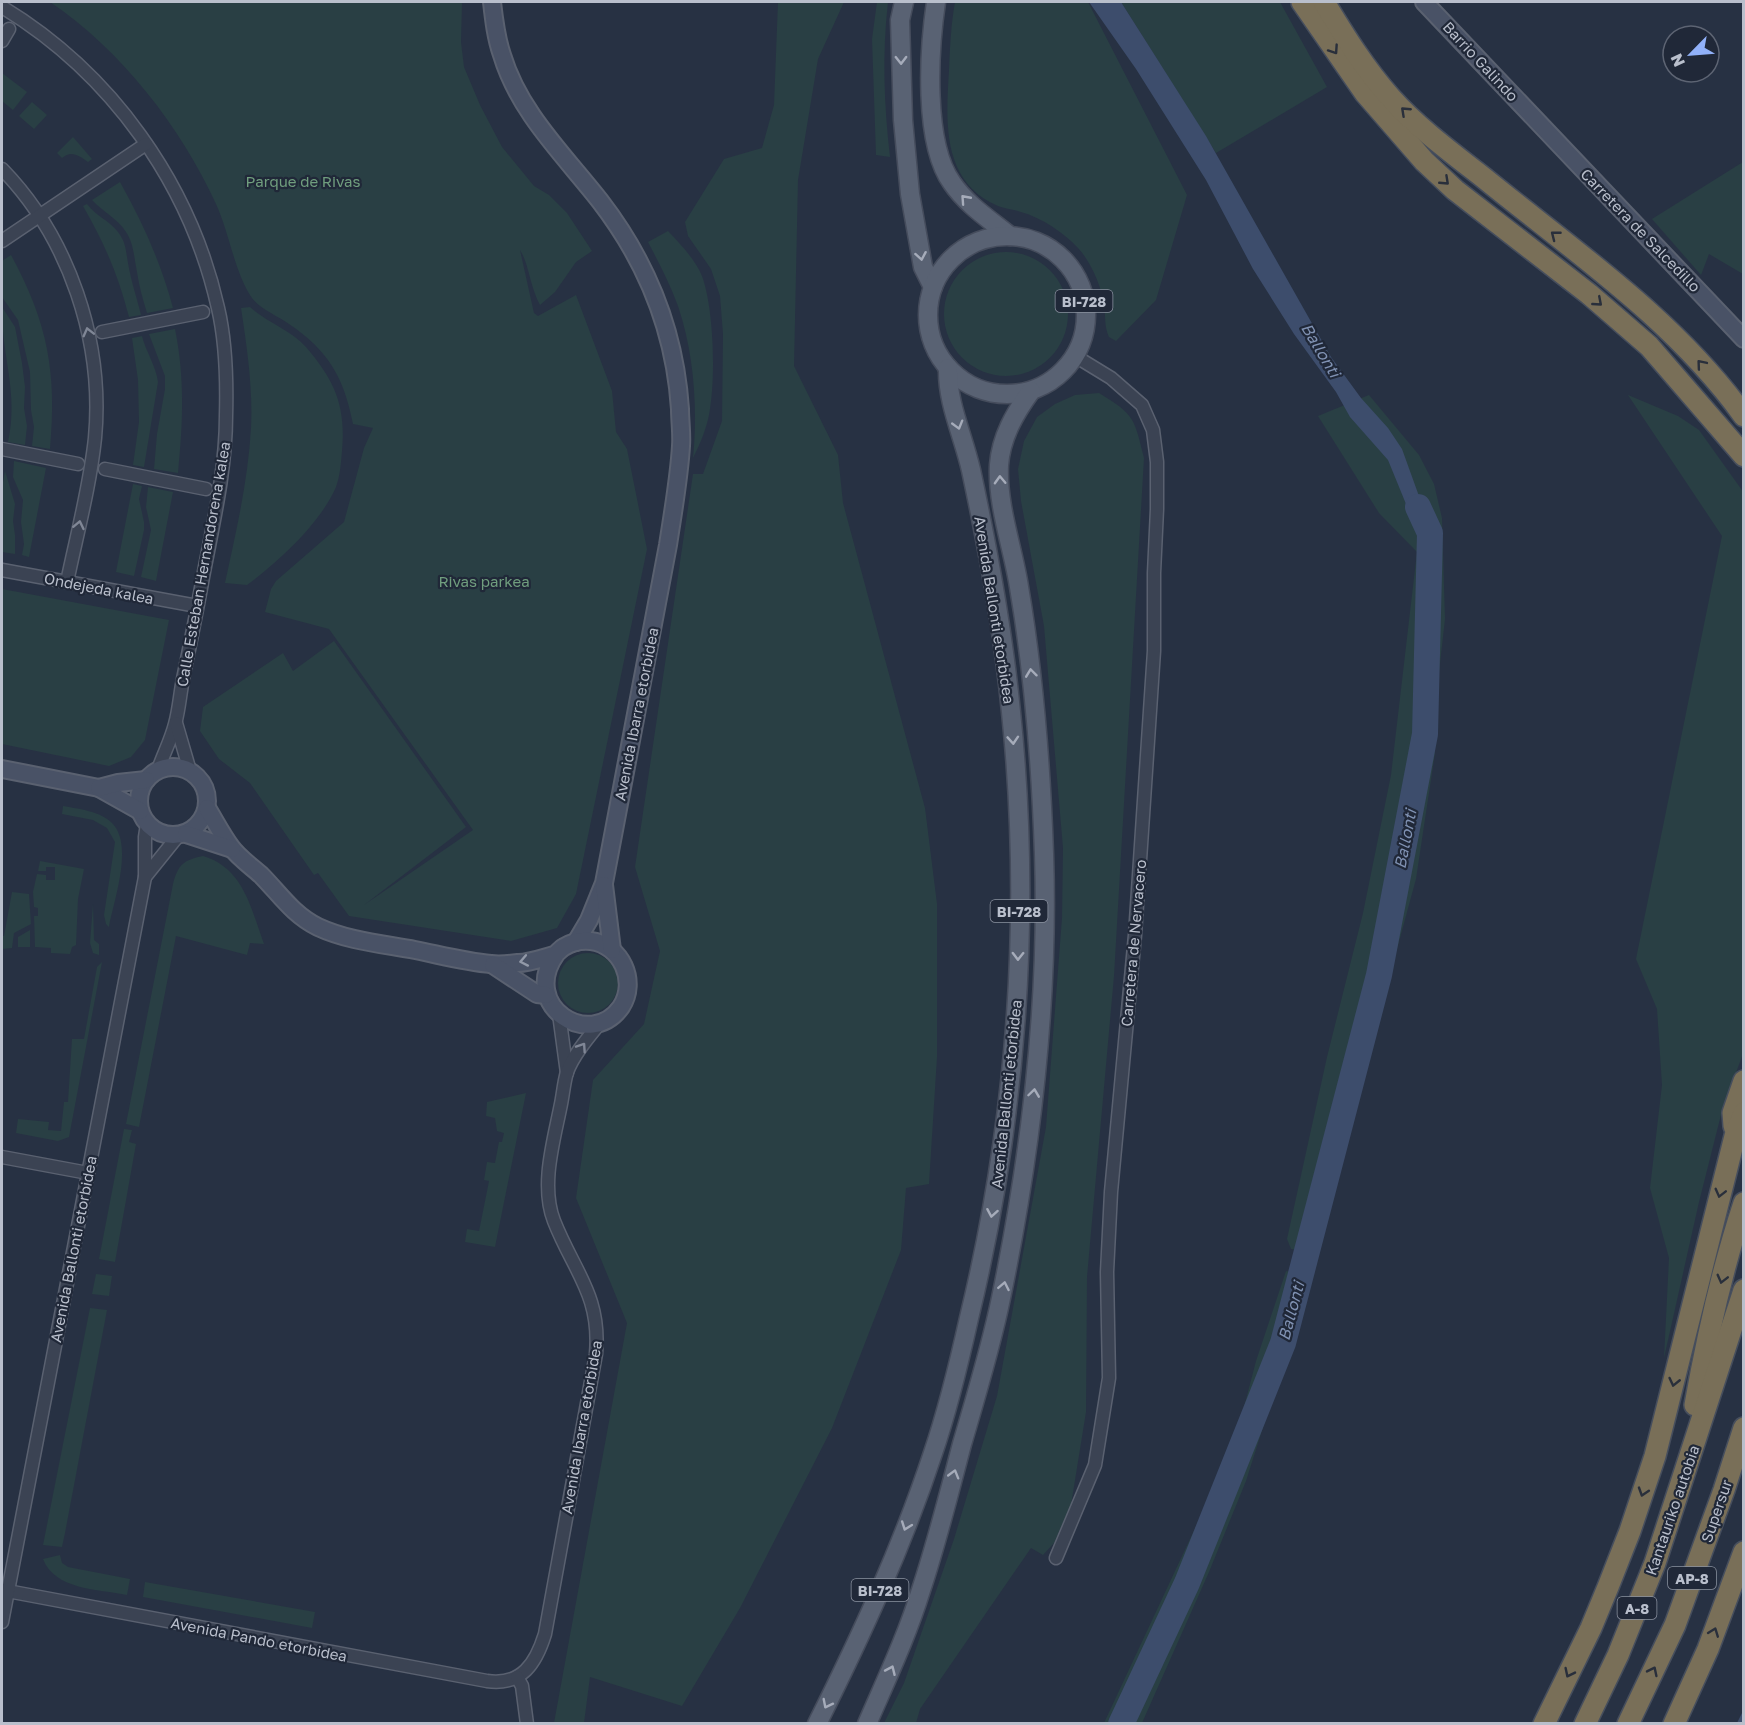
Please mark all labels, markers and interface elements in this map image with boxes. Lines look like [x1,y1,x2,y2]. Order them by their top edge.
street label: Barrio Galindo [1440,17,1522,105]
north arrow [1661,24,1721,84]
one-way arrow [1327,44,1338,55]
text: N [1666,51,1689,70]
one-way arrow [895,55,908,64]
one-way arrow [1401,107,1412,118]
street label: Carretera de Salcedillo [1577,165,1705,295]
park label: Parque de Rivas [246,172,360,190]
one-way arrow [1439,174,1449,185]
one-way arrow [961,195,972,206]
one-way arrow [1551,232,1562,243]
one-way arrow [915,252,927,261]
road number: BI-728 [1056,290,1112,312]
one-way arrow [1591,295,1602,306]
water label: Ballonti [1297,319,1346,382]
one-way arrow [83,327,96,337]
one-way arrow [1697,360,1708,371]
one-way arrow [951,419,963,430]
street label: Calle Esteban Hernandorena kalea [173,440,233,688]
one-way arrow [993,475,1006,484]
street label: Avenida Ballonti etorbidea [971,515,1019,705]
one-way arrow [72,520,85,530]
street label: Ondejeda kalea [43,569,155,607]
park label: Rivas parkea [438,572,530,590]
street label: Avenida Ibarra etorbidea [610,626,662,802]
one-way arrow [1025,669,1038,678]
one-way arrow [1006,736,1019,745]
water label: Ballonti [1389,806,1421,870]
street label: Carretera de Nervacero [1117,859,1149,1027]
road number: BI-728 [990,900,1048,922]
one-way arrow [1012,952,1024,961]
one-way arrow [520,954,530,967]
street label: Avenida Ballonti etorbidea [987,999,1025,1189]
one-way arrow [575,1043,586,1054]
one-way arrow [1027,1088,1039,1098]
street label: Avenida Ballonti etorbidea [46,1154,100,1344]
one-way arrow [1715,1187,1728,1197]
one-way arrow [986,1207,999,1217]
one-way arrow [1716,1274,1729,1284]
water label: Ballonti [1274,1278,1309,1342]
one-way arrow [997,1281,1010,1291]
street label: Avenida Ibarra etorbidea [557,1339,605,1515]
one-way arrow [1668,1377,1681,1387]
street label: Kantauriko autobia [1641,1443,1703,1577]
one-way arrow [947,1469,959,1480]
street label: Supersur [1697,1477,1735,1545]
one-way arrow [1638,1486,1650,1497]
one-way arrow [901,1520,914,1531]
road number: AP-8 [1668,1567,1716,1589]
road number: BI-728 [852,1579,908,1601]
road number: A-8 [1618,1597,1656,1619]
street label: Avenida Pando etorbidea [169,1613,349,1665]
one-way arrow [1707,1627,1719,1638]
one-way arrow [883,1665,895,1676]
one-way arrow [1565,1666,1577,1677]
one-way arrow [1645,1666,1657,1677]
one-way arrow [822,1698,834,1709]

